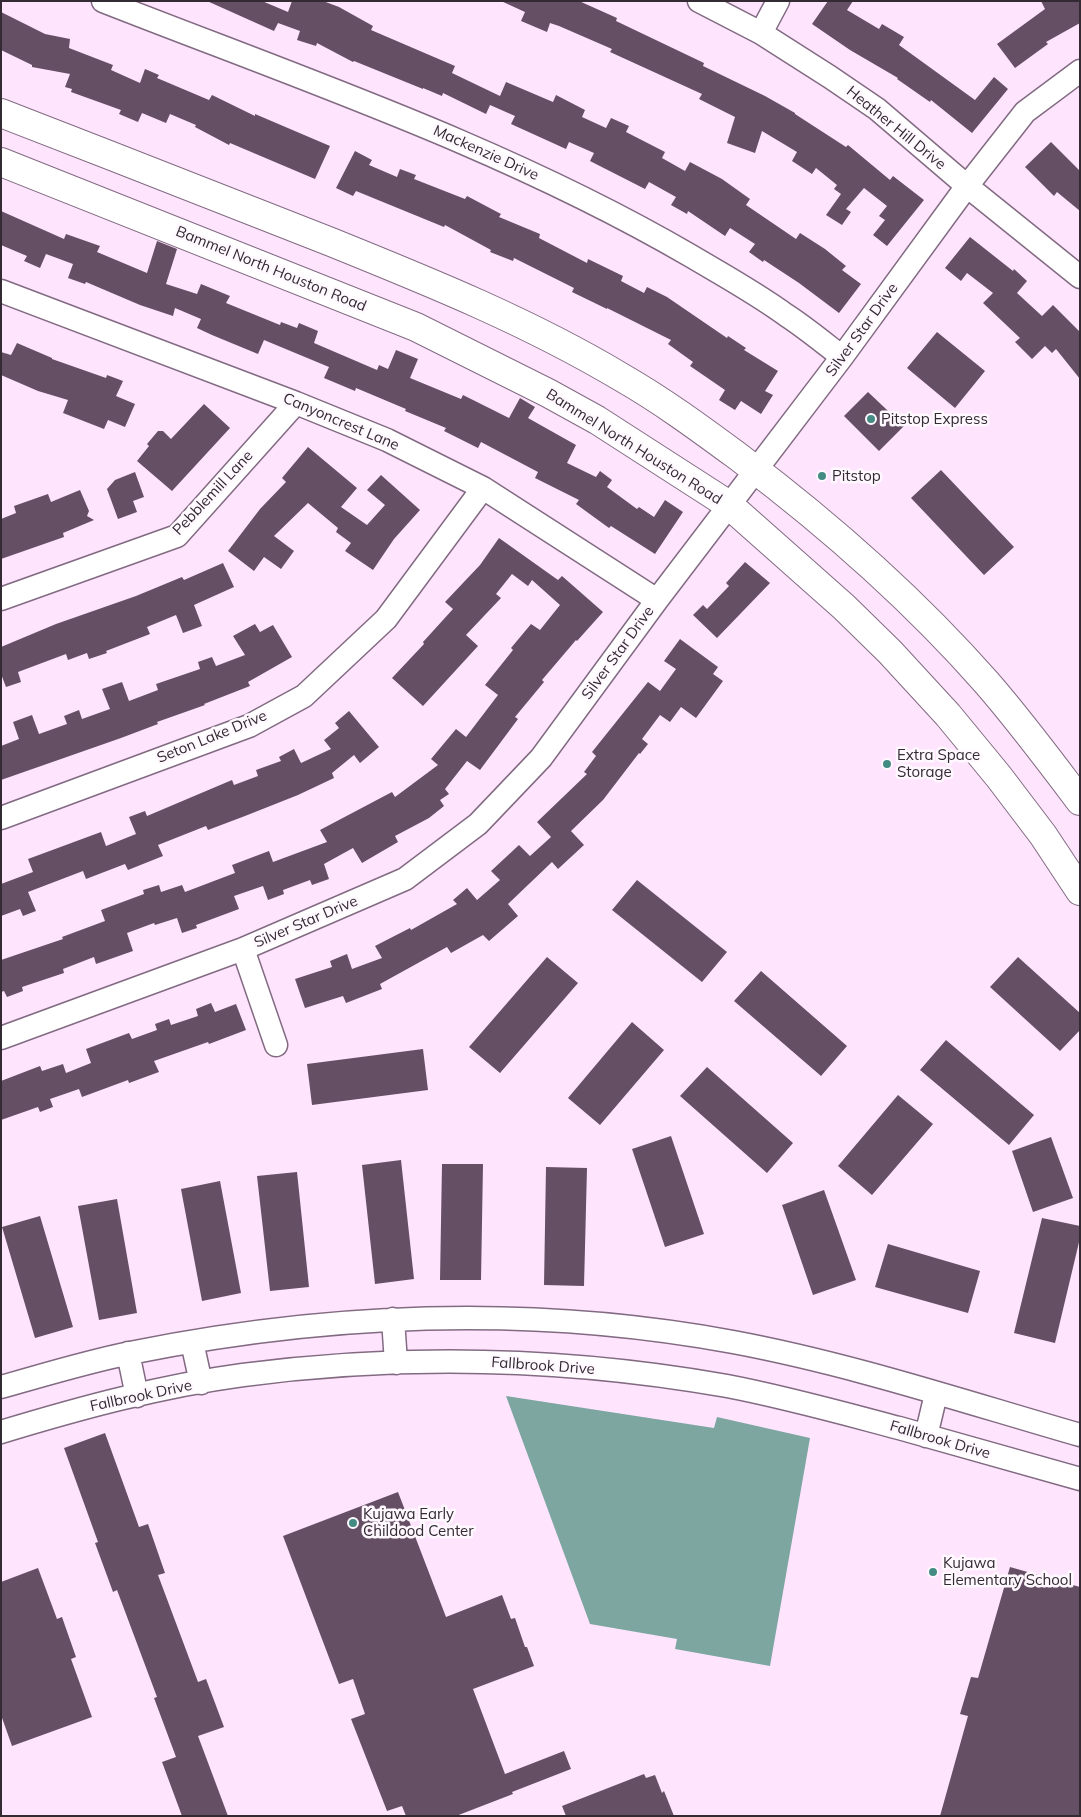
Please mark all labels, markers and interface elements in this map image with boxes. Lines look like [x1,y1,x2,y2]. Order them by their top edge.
street label: Heather Hill Drive [843,82,949,174]
street label: Mackenzie Drive [431,122,541,184]
street label: Bammel North Houston Road [173,222,369,316]
street label: Silver Star Drive [822,280,902,380]
street label: Bammel North Houston Road [543,385,725,509]
street label: Canyoncrest Lane [280,389,402,455]
place label: Pitstop Express [881,410,988,428]
marker: Pitstop Express [865,413,877,425]
street label: Pebblemill Lane [169,447,257,539]
place label: Pitstop [832,467,881,485]
marker: Pitstop [816,470,828,482]
street label: Silver Star Drive [578,603,658,703]
street label: Seton Lake Drive [154,707,270,767]
place label: Extra Space Storage [897,746,980,781]
marker: Extra Space Storage [881,758,893,770]
street label: Silver Star Drive [251,892,361,952]
street label: Fallbrook Drive [491,1353,595,1379]
street label: Fallbrook Drive [88,1376,194,1416]
street label: Fallbrook Drive [888,1417,992,1463]
place label: Kujawa Early Childood Center [363,1505,474,1540]
marker: Kujawa Early Childood Center [347,1517,359,1529]
place label: Kujawa Elementary School [943,1554,1072,1589]
marker: Kujawa Elementary School [927,1566,939,1578]

